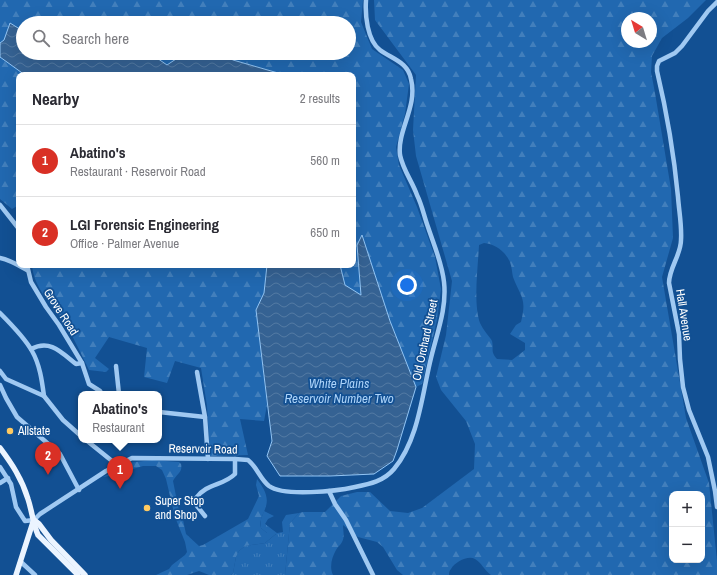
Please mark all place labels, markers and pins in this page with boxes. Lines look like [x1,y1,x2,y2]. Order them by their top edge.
place label: Allstate [17,423,50,439]
marker: Allstate [5,426,15,436]
pin: 2 [35,442,61,475]
pin: 1 [107,456,133,489]
place label: Super Stop and Shop [155,493,204,523]
marker: Super Stop and Shop [142,503,152,513]

